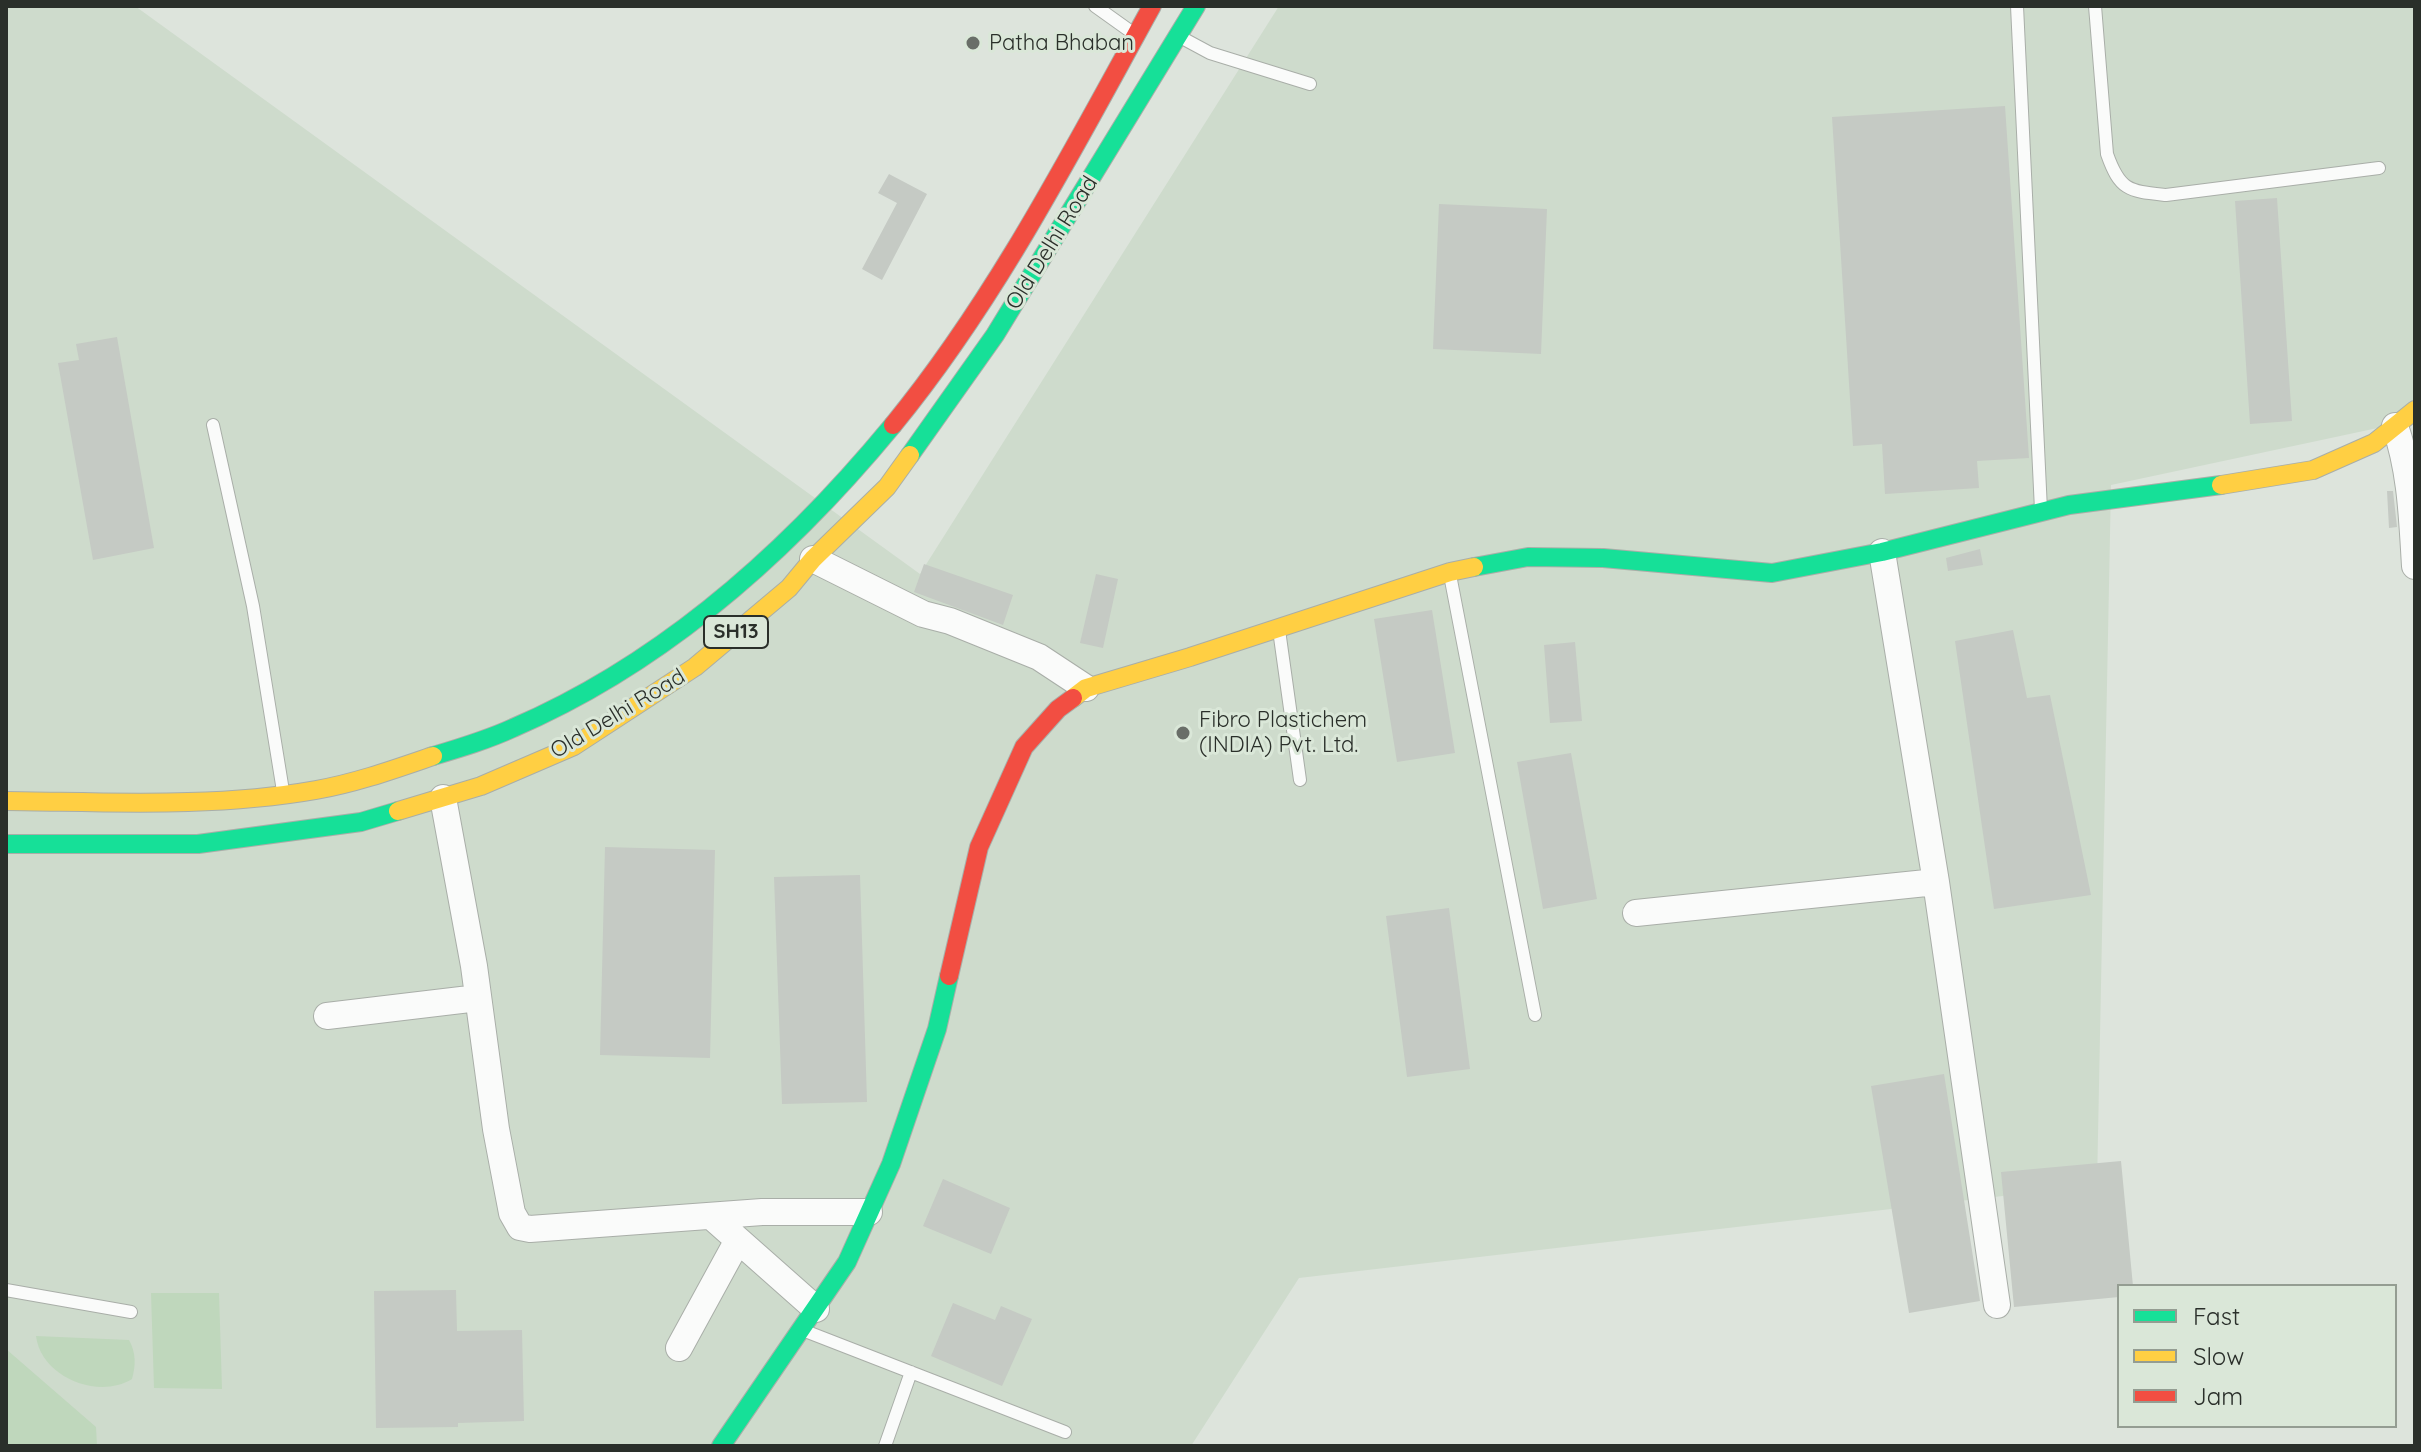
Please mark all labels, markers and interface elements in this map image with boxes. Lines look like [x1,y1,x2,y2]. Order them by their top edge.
place label: Patha Bhaban [989,30,1134,56]
marker: Patha Bhaban [964,34,982,52]
street label: Old Delhi Road [1000,171,1104,315]
road number: SH13 [704,616,768,648]
street label: Old Delhi Road [546,663,690,765]
place label: Fibro Plastichem (INDIA) Pvt. Ltd. [1199,707,1367,758]
marker: Fibro Plastichem (INDIA) Pvt. Ltd. [1174,724,1192,742]
legend [2117,1284,2397,1428]
text: Fast [2193,1301,2240,1331]
text: Slow [2193,1341,2244,1371]
text: Jam [2193,1381,2243,1411]

